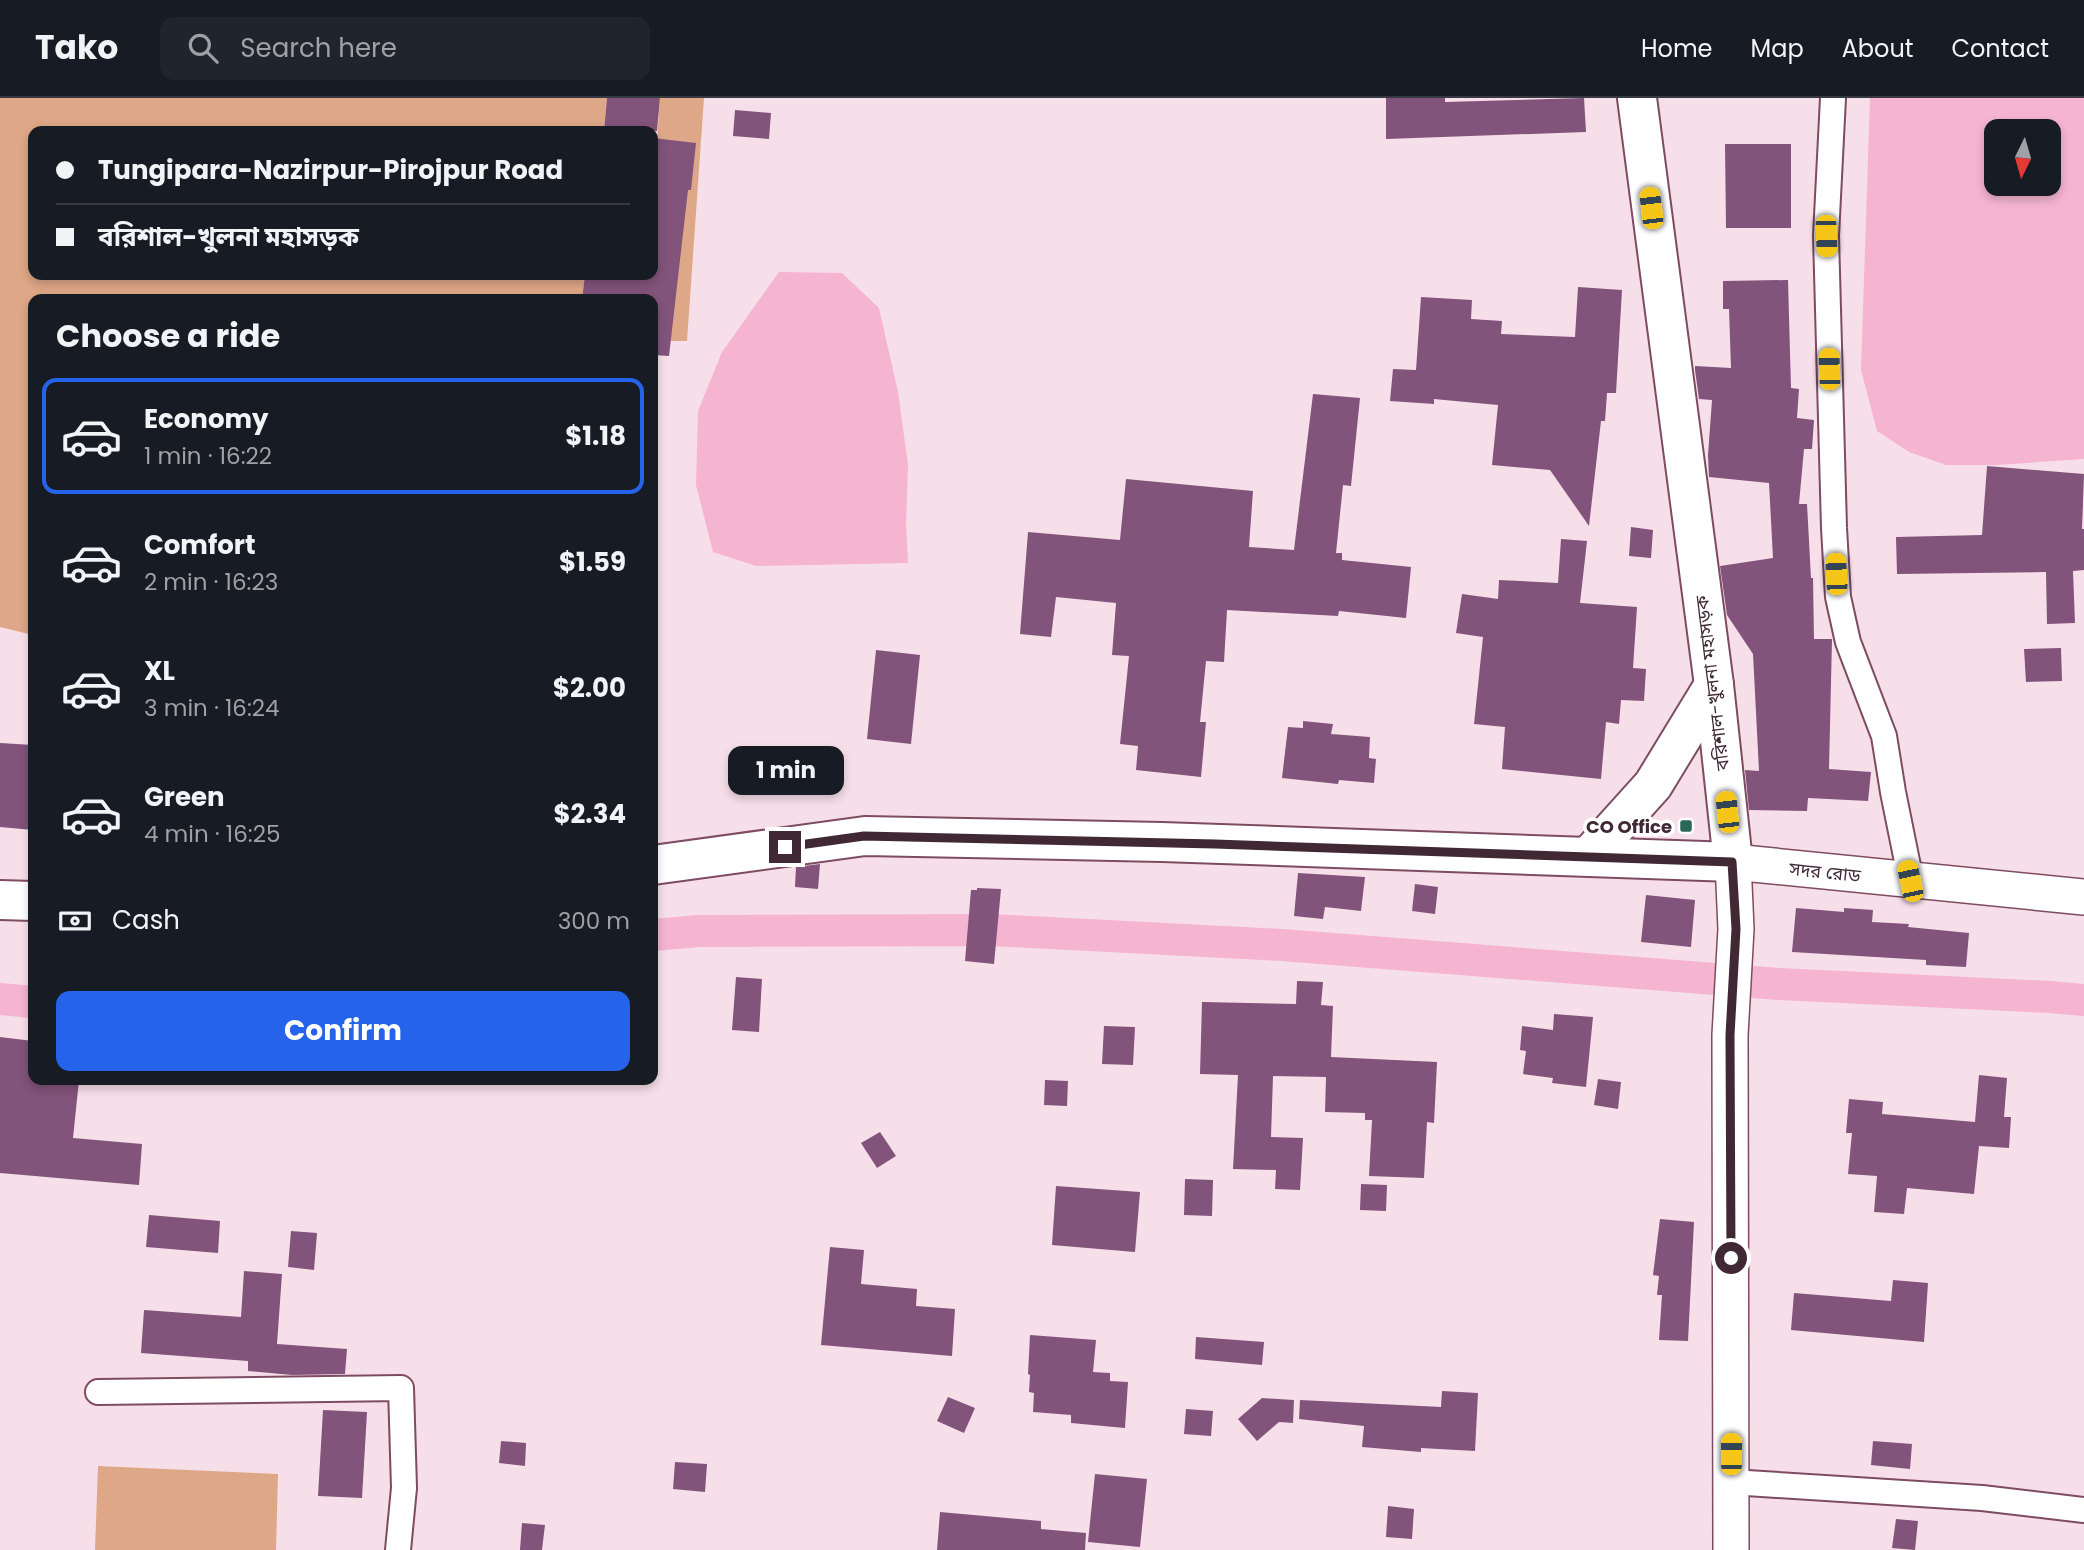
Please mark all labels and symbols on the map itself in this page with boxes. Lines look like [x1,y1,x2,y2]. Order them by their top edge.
north arrow [1984,119,2062,196]
car [1639,186,1664,230]
car [1815,215,1838,257]
car [1818,348,1841,390]
car [1825,552,1848,596]
street label: বরিশাল-খুলনা মহাসড়ক [1689,594,1735,773]
callout: 1 min [727,746,843,794]
car [1715,790,1740,834]
place label: CO Office [1586,814,1672,839]
marker: CO Office [1678,818,1694,834]
route end [769,831,801,863]
street label: সদর রোড [1787,856,1862,888]
car [1896,858,1925,904]
route start [1715,1242,1747,1274]
car [1721,1433,1742,1475]

